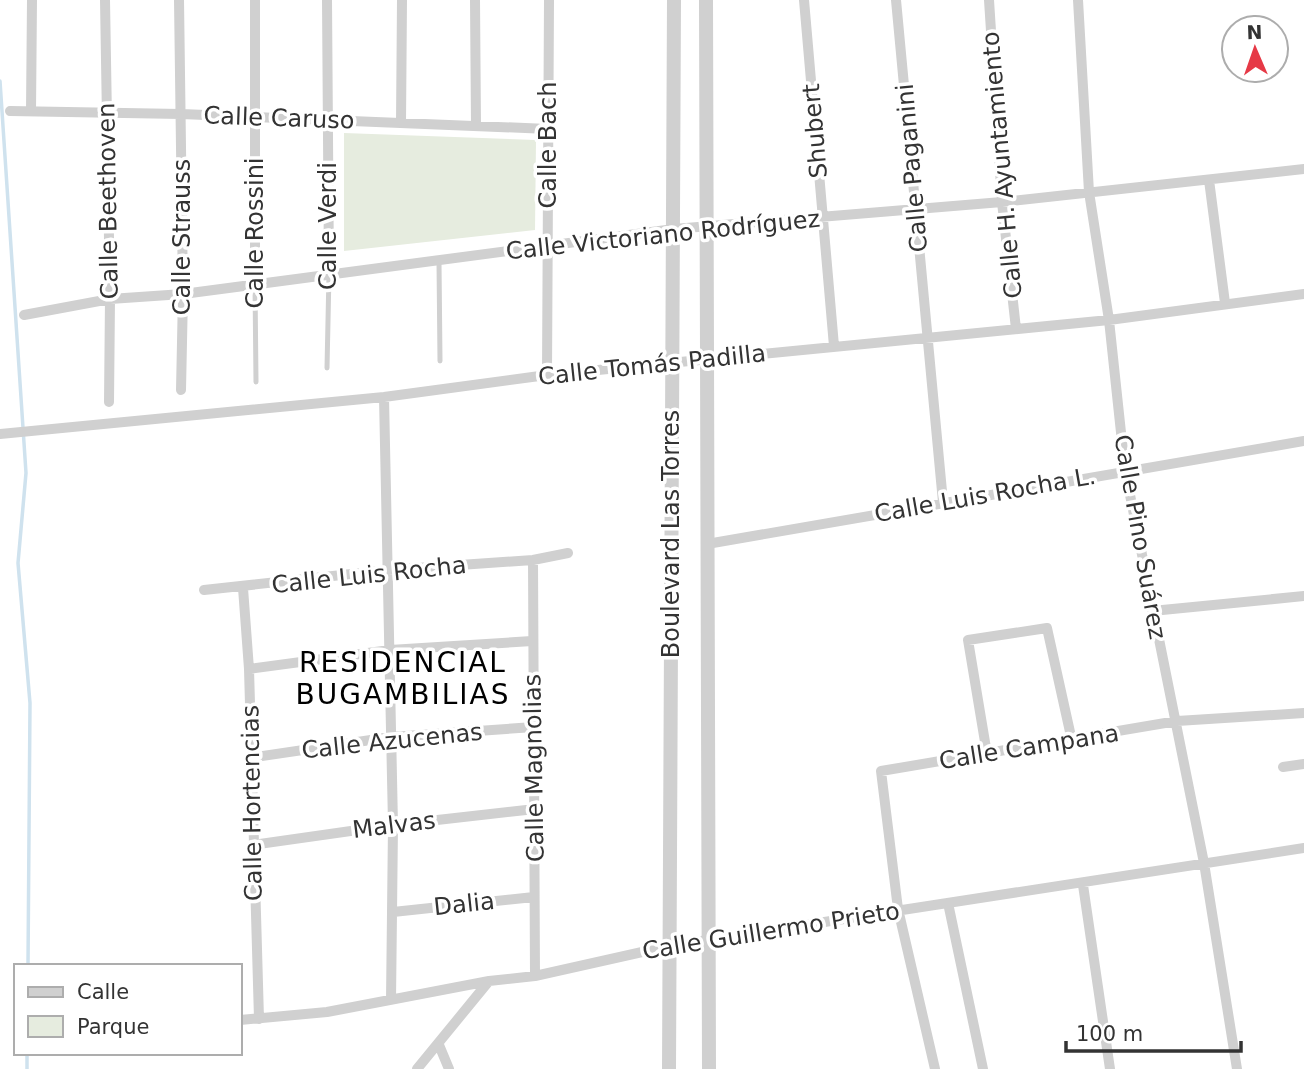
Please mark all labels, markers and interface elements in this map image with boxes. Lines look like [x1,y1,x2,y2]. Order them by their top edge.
north arrow [1220,14,1290,84]
text: N [1246,21,1263,43]
street label: Calle H. Ayuntamiento [976,30,1028,300]
street label: Calle Bach [534,82,562,208]
street label: Shubert [797,82,833,180]
street label: Calle Paganini [891,83,933,253]
street label: Calle Caruso [203,101,355,135]
street label: Calle Beethoven [92,102,124,300]
street label: Calle Rossini [241,157,269,309]
street label: Calle Strauss [168,159,196,315]
street label: Calle Verdi [314,162,342,290]
street label: Calle Victoriano Rodríguez [505,205,821,265]
street label: Calle Tomás Padilla [537,339,767,391]
street label: Boulevard Las Torres [657,410,685,658]
street label: Calle Pino Suárez [1108,433,1172,641]
street label: Calle Luis Rocha L. [872,462,1098,528]
street label: Calle Luis Rocha [270,551,468,599]
district label: RESIDENCIAL BUGAMBILIAS [296,646,510,711]
street label: Calle Magnolias [518,674,550,862]
street label: Calle Hortencias [236,705,268,901]
street label: Calle Azucenas [300,718,484,764]
street label: Calle Campana [937,719,1121,775]
street label: Malvas [351,806,437,844]
street label: Dalia [432,887,496,921]
street label: Calle Guillermo Prieto [640,897,902,965]
legend [14,964,242,1055]
text: Calle [77,980,129,1004]
scale bar [1066,1010,1241,1054]
text: Parque [77,1015,149,1039]
text: 100 m [1076,1022,1143,1046]

